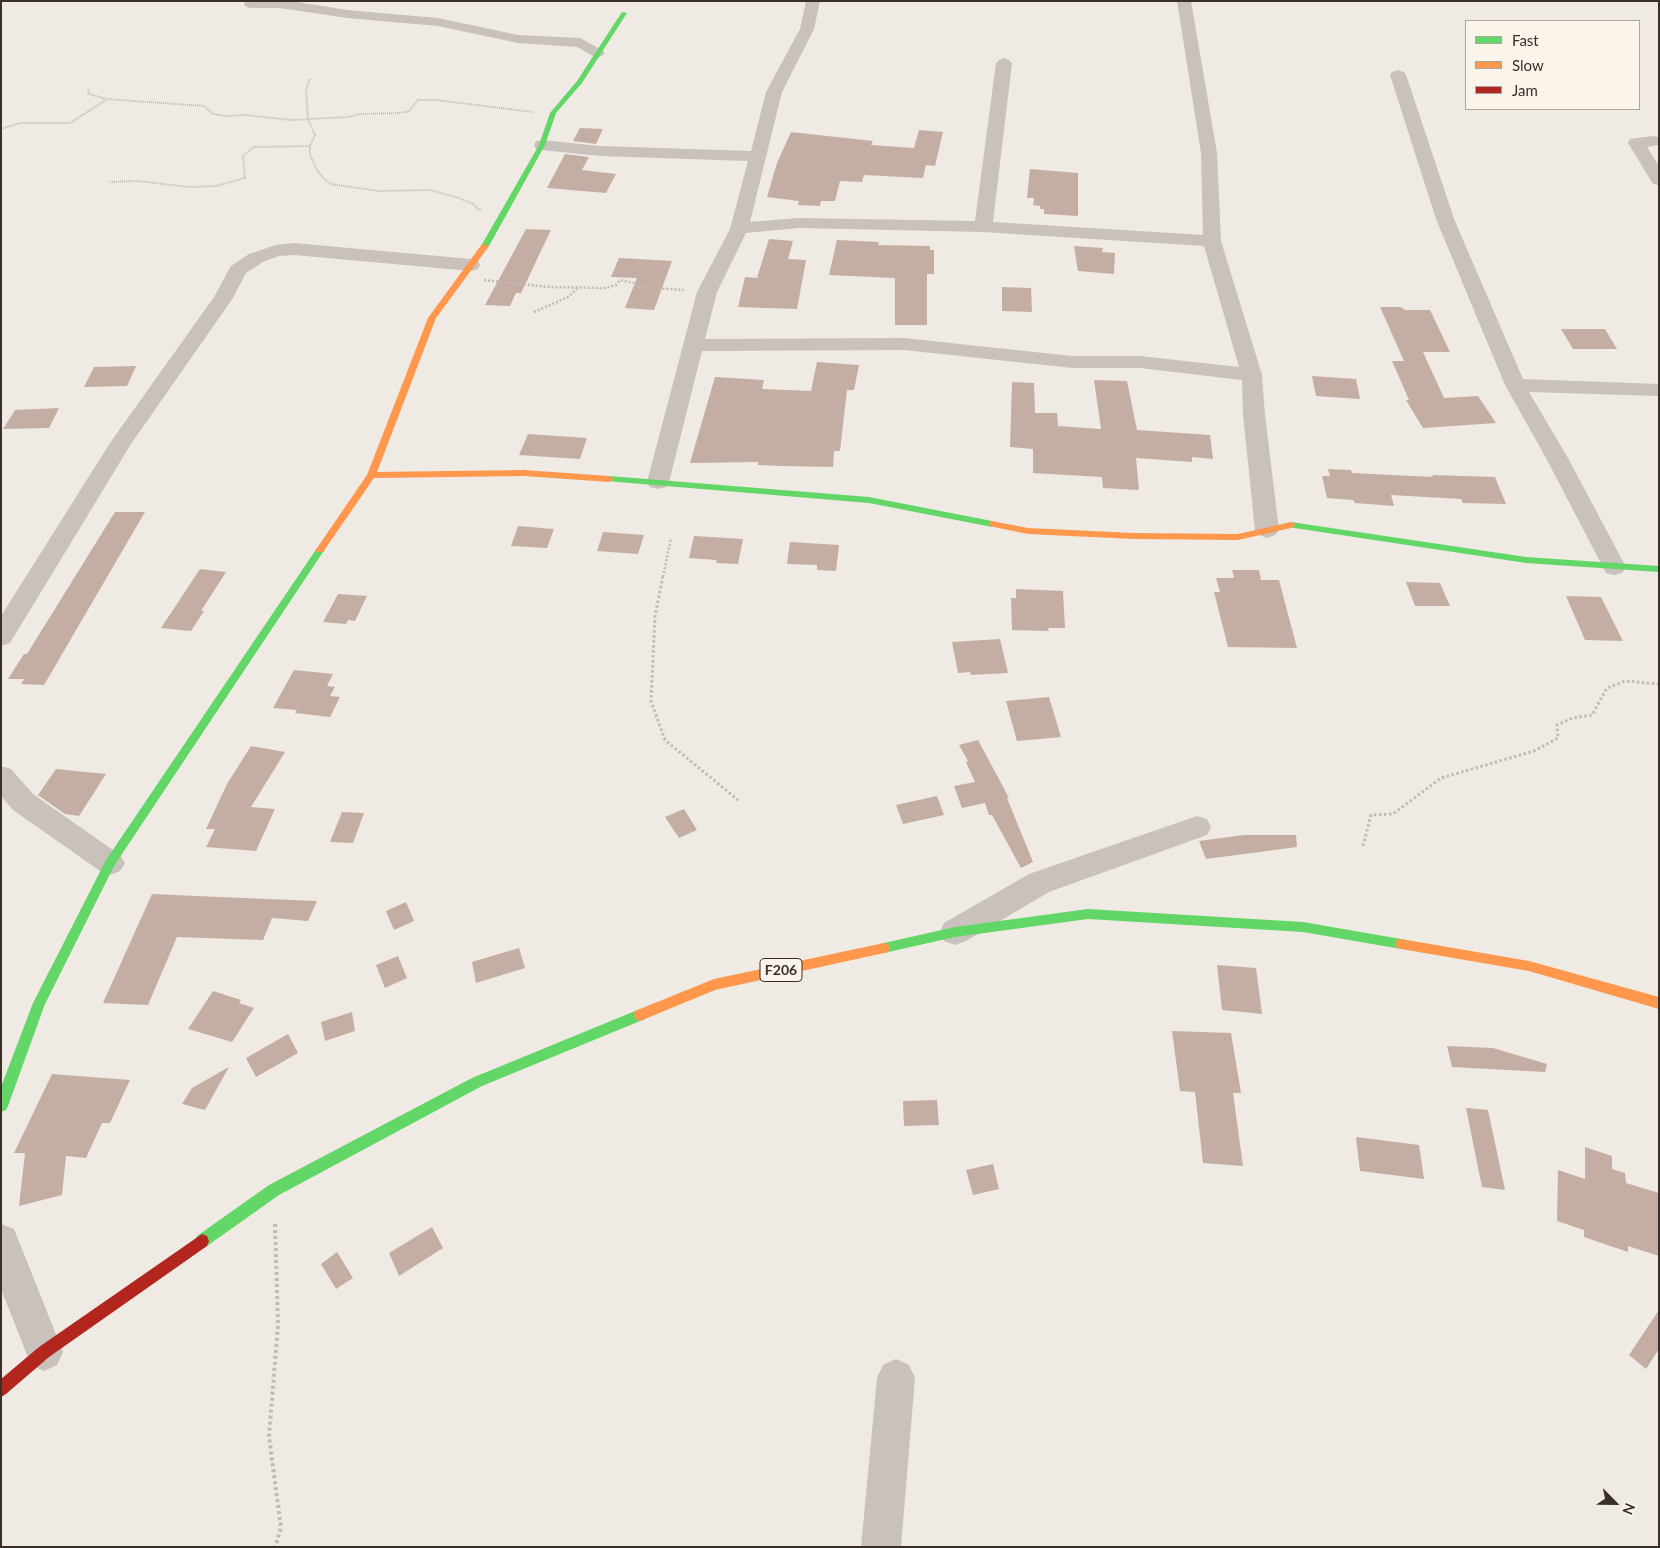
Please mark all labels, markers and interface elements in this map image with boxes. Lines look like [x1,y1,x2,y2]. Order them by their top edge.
legend [1465,20,1640,110]
text: Fast [1512,31,1539,49]
text: Slow [1512,56,1544,74]
text: Jam [1512,81,1538,99]
road number: F206 [760,958,802,982]
north arrow [1590,1478,1640,1528]
text: N [1619,1501,1639,1517]

